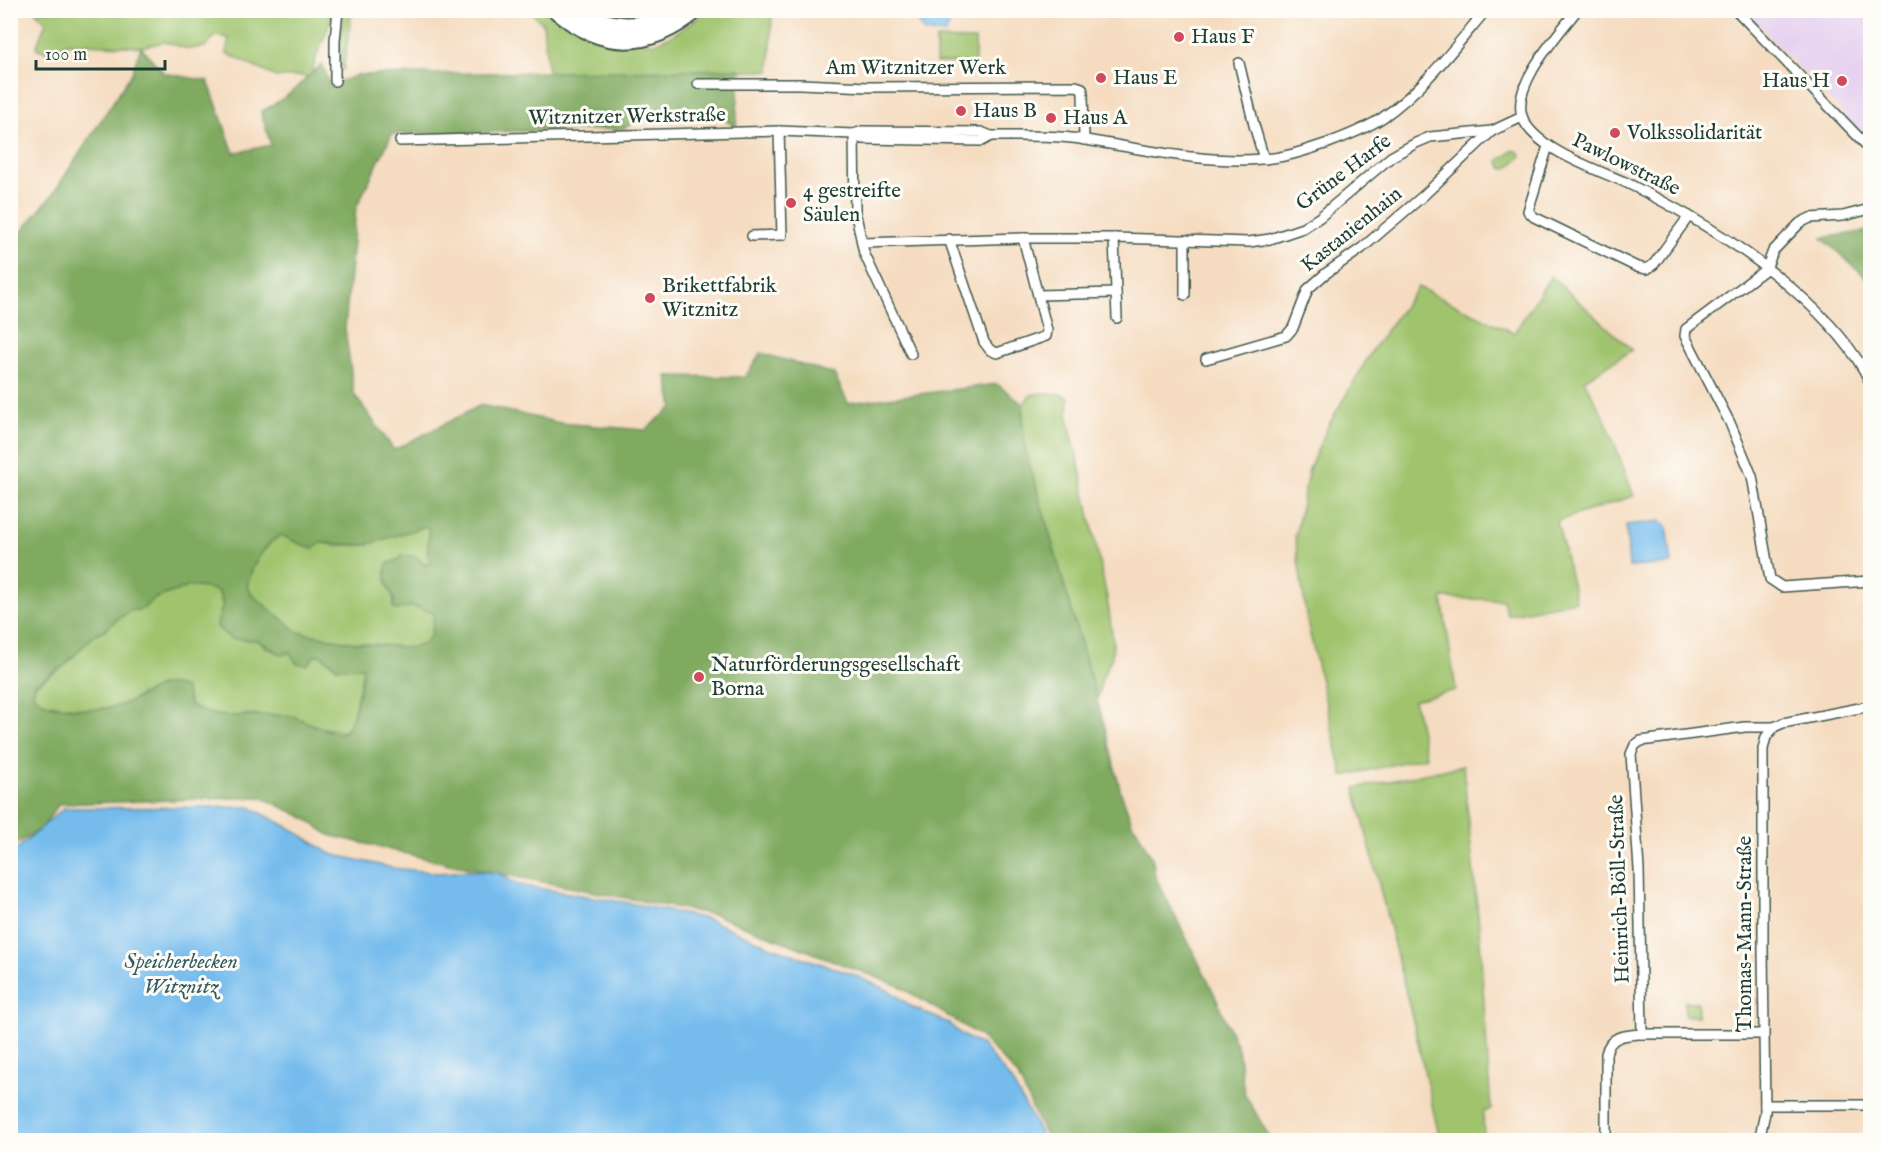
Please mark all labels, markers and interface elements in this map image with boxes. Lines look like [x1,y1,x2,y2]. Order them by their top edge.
place label: Haus F [1191,24,1254,51]
marker: Haus F [1172,30,1186,44]
scale bar [36,33,165,71]
text: 100 m [45,44,87,67]
street label: Am Witznitzer Werk [825,55,1007,82]
place label: Haus E [1113,65,1178,92]
place label: Haus H [1762,68,1830,95]
marker: Haus E [1094,71,1108,85]
marker: Haus H [1835,74,1849,88]
place label: Haus B [973,98,1037,125]
street label: Witznitzer Werkstraße [528,102,726,132]
marker: Haus B [954,104,968,118]
place label: Haus A [1063,105,1128,132]
marker: Haus A [1044,111,1058,125]
place label: Volkssolidarität [1626,120,1762,147]
marker: Volkssolidarität [1608,126,1622,140]
street label: Pawlowstraße [1568,127,1685,203]
street label: Grüne Harfe [1291,128,1397,218]
place label: 4 gestreifte Säulen [803,178,901,229]
street label: Kastanienhain [1296,181,1408,279]
marker: 4 gestreifte Säulen [784,196,798,210]
place label: Brikettfabrik Witznitz [662,273,778,324]
marker: Brikettfabrik Witznitz [643,291,657,305]
place label: Naturförderungsgesellschaft Borna [711,652,960,703]
marker: Naturförderungsgesellschaft Borna [692,670,706,684]
street label: Heinrich-Böll-Straße [1603,794,1637,984]
street label: Thomas-Mann-Straße [1732,835,1759,1032]
water label: Speicherbecken Witznitz [124,948,238,1001]

